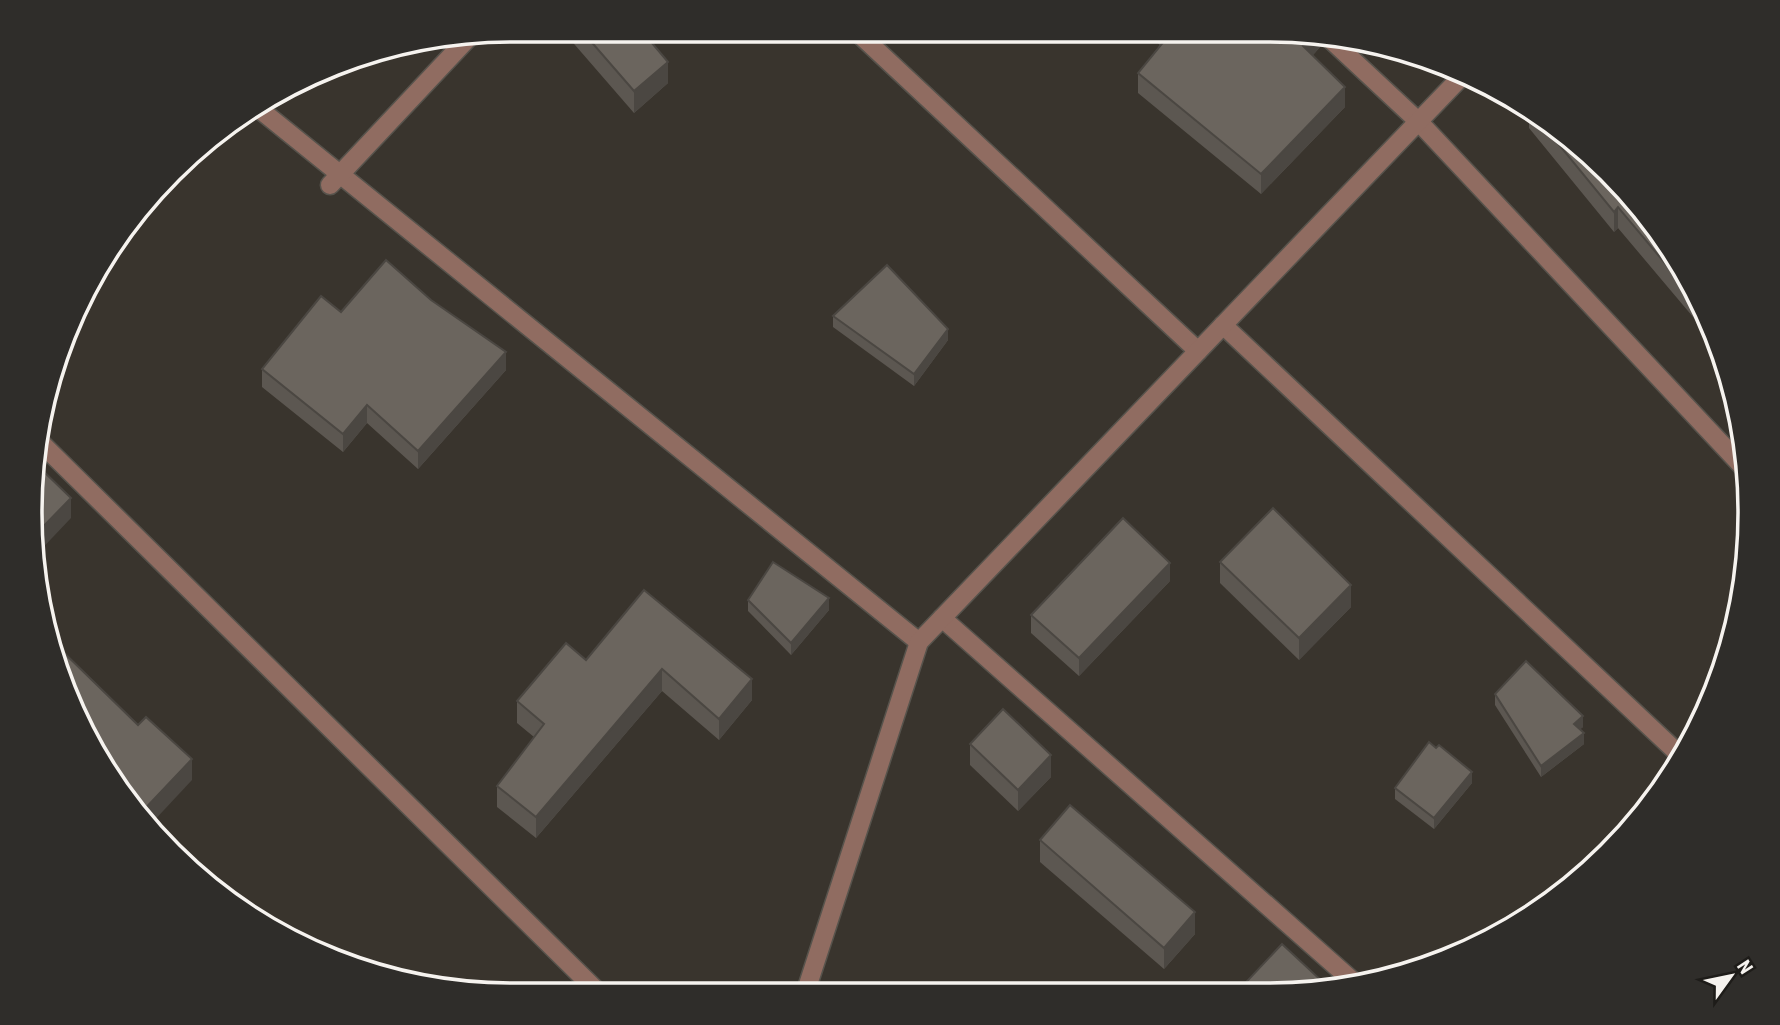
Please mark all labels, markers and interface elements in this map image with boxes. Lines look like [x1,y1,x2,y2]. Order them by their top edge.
north arrow [1696,941,1766,1011]
text: N [1732,956,1758,978]

